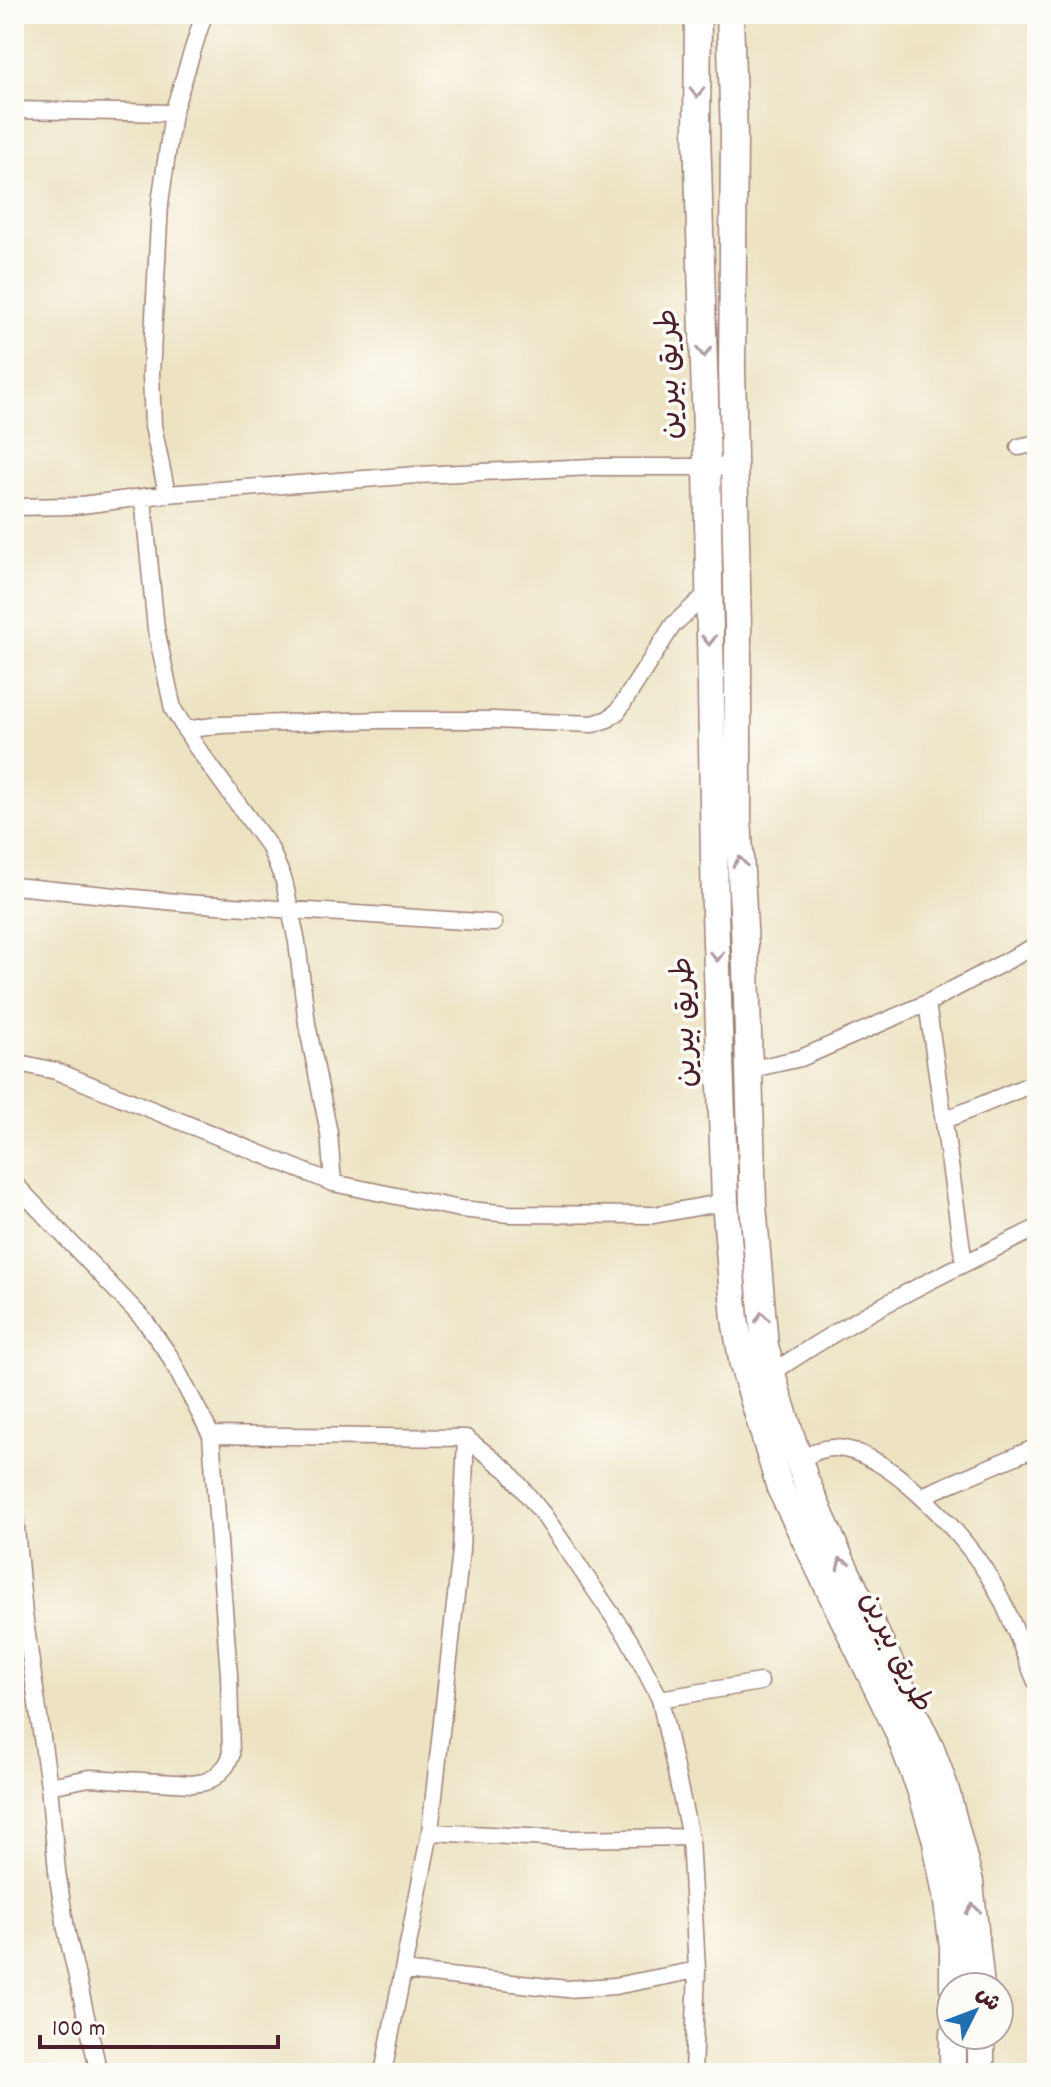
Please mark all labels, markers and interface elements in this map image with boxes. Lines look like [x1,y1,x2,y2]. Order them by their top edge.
one-way arrow [688,86,706,99]
street label: طريق بيرين [648,308,696,440]
one-way arrow [695,346,712,359]
one-way arrow [701,634,718,647]
one-way arrow [732,855,749,868]
one-way arrow [708,950,725,963]
street label: طريق بيرين [663,956,711,1088]
one-way arrow [754,1310,771,1323]
one-way arrow [836,1557,852,1572]
street label: طريق بيرين [846,1585,942,1721]
one-way arrow [965,1903,982,1916]
north arrow [935,1971,1015,2051]
text: ش [968,1981,1007,2019]
scale bar [40,1999,278,2049]
text: 100 m [52,2013,105,2047]

